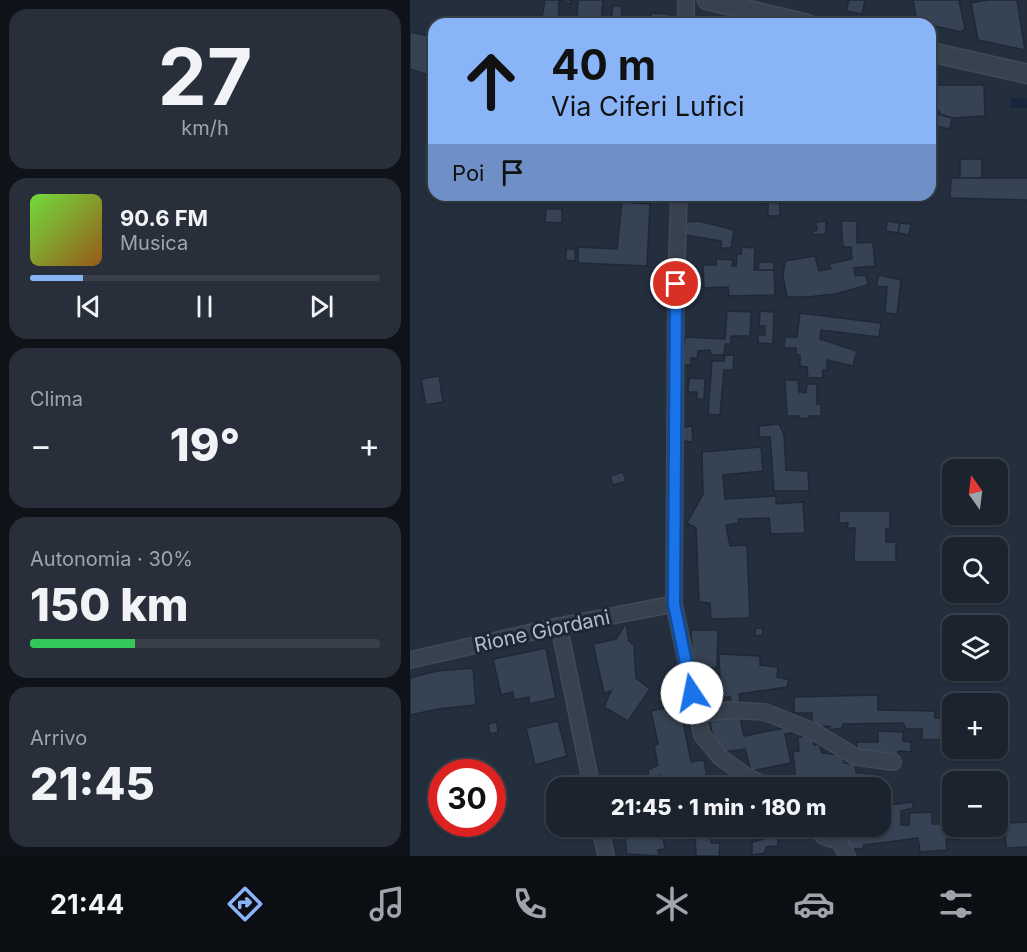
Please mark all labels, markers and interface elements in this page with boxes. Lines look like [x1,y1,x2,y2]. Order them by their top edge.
text: 27 [158,29,252,124]
text: 40 m [551,39,656,90]
icon: ahead [452,42,530,120]
text: Via Ciferi Lufici [551,90,745,123]
text: km/h [181,116,229,140]
icon: arrive [496,156,529,189]
text: Poi [452,160,484,186]
text: 90.6 FM [120,205,208,231]
text: Musica [120,231,188,255]
pin [650,258,701,309]
icon: arrive [659,267,692,300]
icon: previous [72,290,105,323]
icon: pause [188,290,221,323]
icon: next [305,290,338,323]
text: Clima [30,387,83,411]
text: 19° [170,417,240,472]
text: − [30,425,52,465]
text: + [358,425,380,465]
north arrow [942,459,1008,525]
map controls [942,459,1008,837]
button: search [942,537,1008,603]
text: Autonomia · 30% [30,547,193,571]
text: 150 km [30,577,189,632]
street label: Rione Giordani [472,605,612,657]
button: layers [942,615,1008,681]
position arrow [660,661,724,725]
button: + [942,693,1008,759]
text: Arrivo [30,726,87,750]
text: 21:45 [30,756,155,811]
speed limit sign: 30 [428,759,506,837]
button: − [942,771,1008,837]
text: 21:45 · 1 min · 180 m [611,794,826,820]
icon: directions [224,883,266,925]
icon: music [366,883,408,925]
icon: phone [509,883,551,925]
icon: climate [651,883,693,925]
icon: car [793,883,835,925]
icon: filters [935,883,977,925]
text: 21:44 [50,888,124,921]

